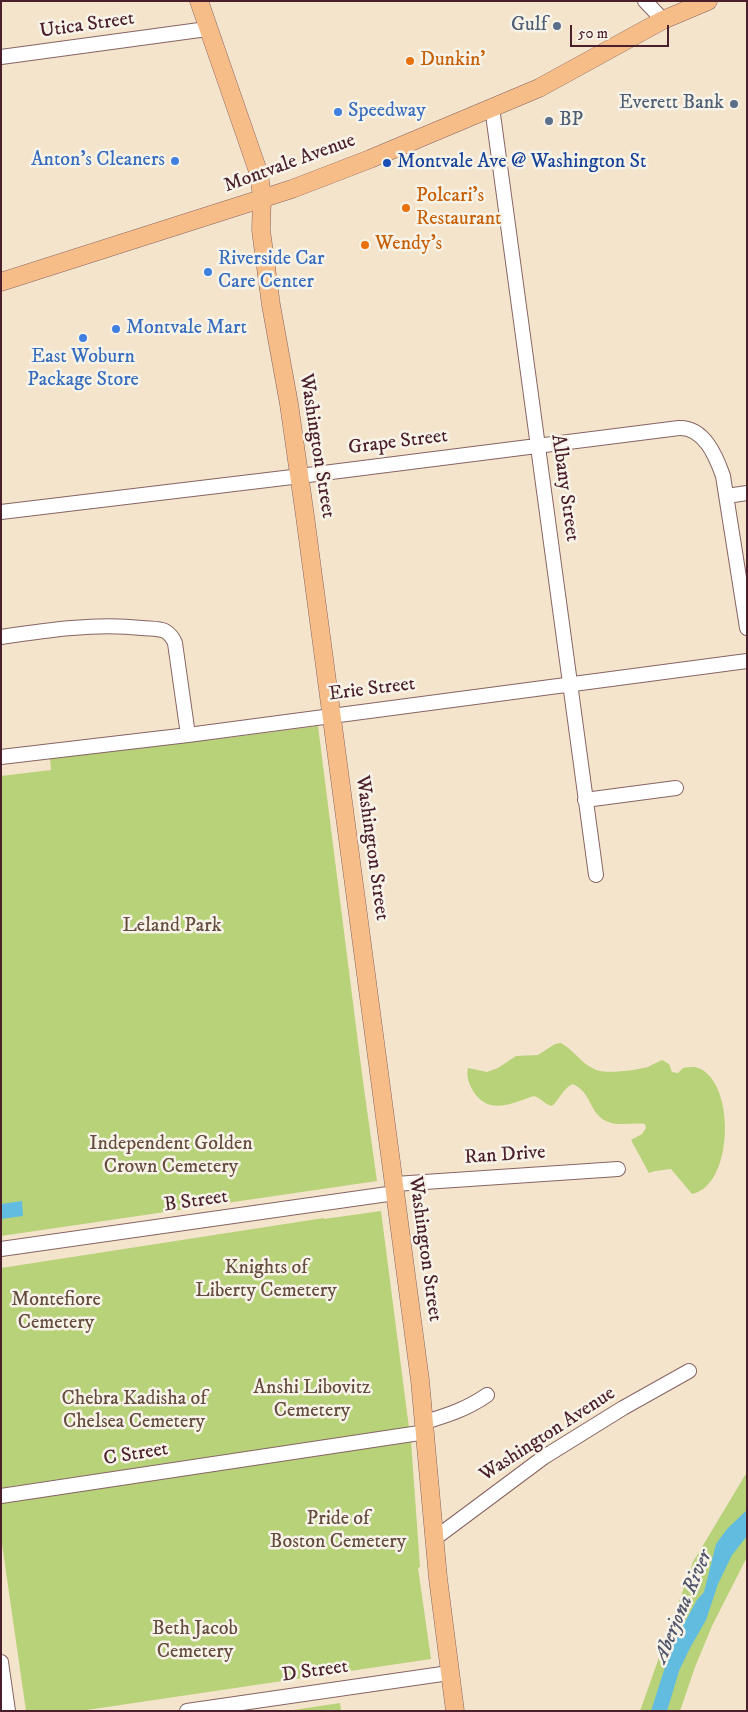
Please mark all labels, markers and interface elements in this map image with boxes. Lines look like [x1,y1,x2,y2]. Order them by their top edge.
street label: Utica Street [38,7,136,45]
place label: Gulf [511,14,547,38]
scale bar [573,15,672,47]
marker: Gulf [551,20,563,32]
text: 50 m [578,24,608,43]
place label: Dunkin' [420,49,485,73]
marker: Dunkin' [404,55,416,67]
place label: Everett Bank [619,92,724,116]
marker: Everett Bank [728,98,740,110]
place label: Speedway [348,100,426,124]
marker: Speedway [332,106,344,118]
place label: BP [559,109,583,133]
marker: BP [543,115,555,127]
street label: Montvale Avenue [221,129,359,199]
place label: Anton's Cleaners [31,149,165,173]
place label: Montvale Ave @ Washington St [397,151,646,175]
marker: Anton's Cleaners [169,155,181,167]
marker: Montvale Ave @ Washington St [381,157,393,169]
place label: Polcari's Restaurant [416,185,501,232]
marker: Polcari's Restaurant [400,202,412,214]
place label: Wendy's [375,233,442,257]
marker: Wendy's [359,239,371,251]
place label: Riverside Car Care Center [218,248,325,295]
marker: Riverside Car Care Center [202,266,214,278]
place label: Montvale Mart [126,317,247,341]
marker: Montvale Mart [110,323,122,335]
marker: East Woburn Package Store [77,332,89,344]
place label: East Woburn Package Store [27,346,139,393]
street label: Washington Street [293,372,339,520]
street label: Grape Street [347,425,449,461]
street label: Albany Street [545,433,583,543]
street label: Erie Street [328,673,416,707]
street label: Washington Street [349,774,393,922]
park label: Leland Park [122,915,222,939]
park label: Independent Golden Crown Cemetery [89,1133,253,1180]
street label: Ran Drive [464,1141,546,1171]
street label: Washington Street [402,1175,446,1323]
street label: B Street [163,1186,229,1218]
park label: Knights of Liberty Cemetery [195,1257,337,1304]
park label: Montefiore Cemetery [11,1289,101,1336]
park label: Anshi Libovitz Cemetery [253,1377,371,1424]
street label: Washington Avenue [476,1382,620,1488]
park label: Chebra Kadisha of Chelsea Cemetery [61,1388,207,1435]
street label: C Street [102,1438,170,1472]
park label: Pride of Boston Cemetery [270,1508,406,1555]
water label: Aberjona River [649,1547,719,1667]
park label: Beth Jacob Cemetery [152,1618,238,1665]
street label: D Street [280,1655,350,1689]

